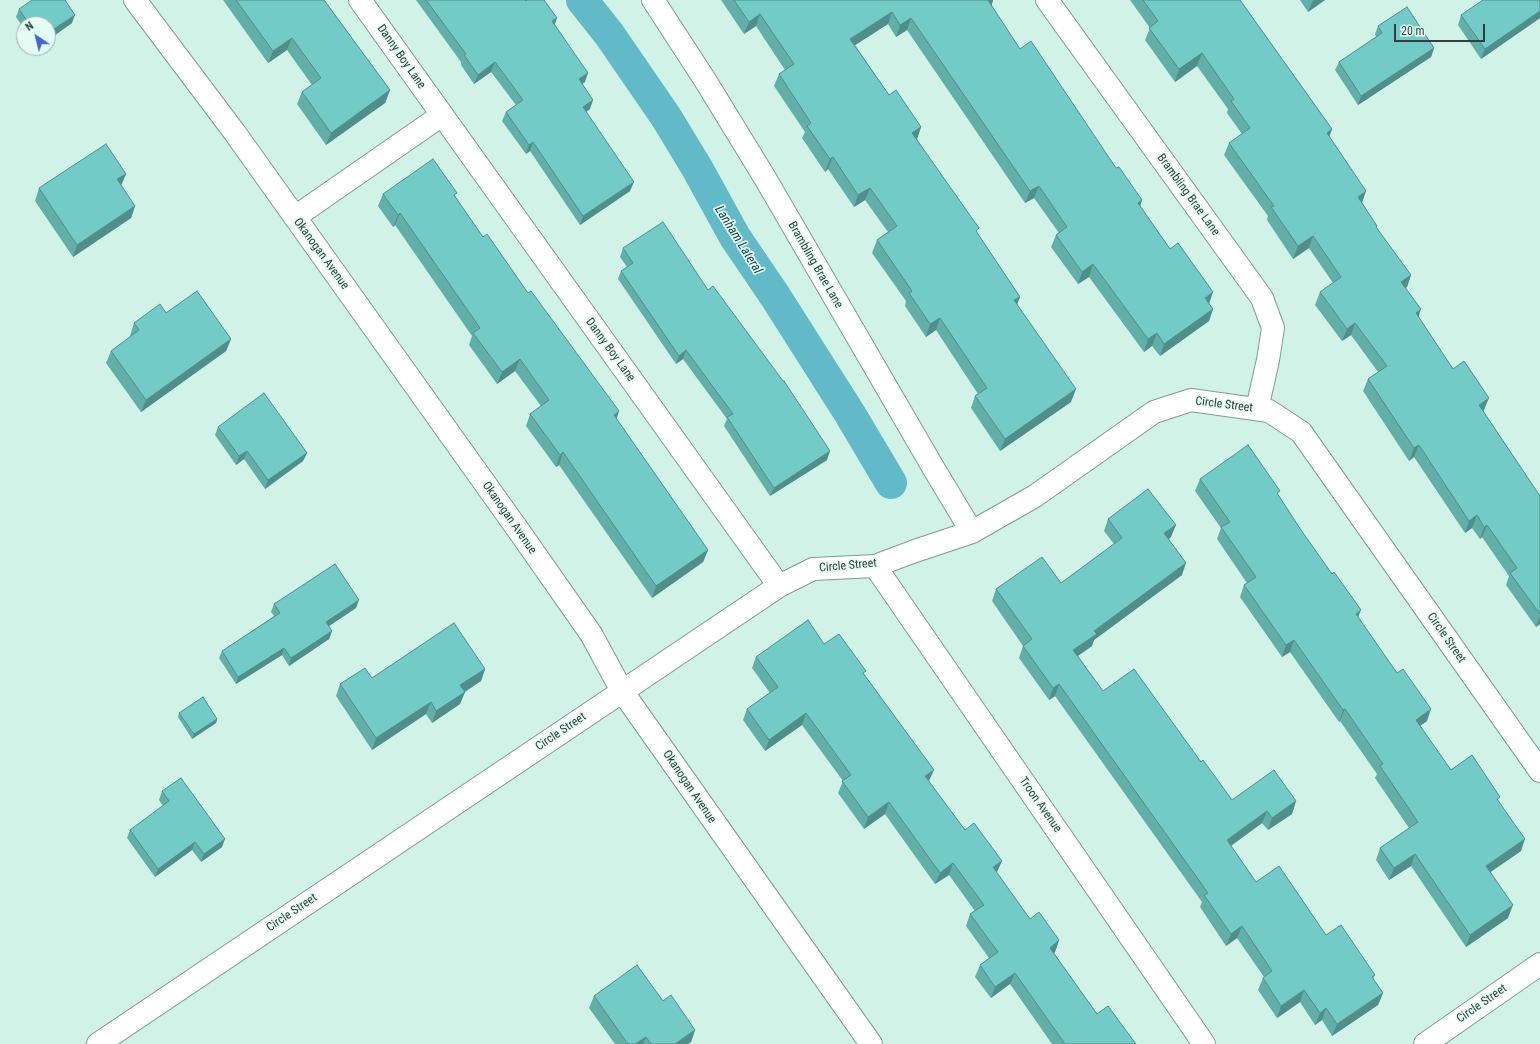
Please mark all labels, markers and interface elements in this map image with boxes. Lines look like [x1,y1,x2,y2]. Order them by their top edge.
north arrow [16,16,56,56]
scale bar [1396,16,1487,42]
text: N [23,19,36,34]
street label: Danny Boy Lane [374,22,428,92]
text: 20 m [1401,24,1425,38]
street label: Brambling Brae Lane [1153,151,1223,239]
water label: Lanham Lateral [711,203,765,277]
street label: Okanogan Avenue [290,215,352,293]
street label: Brambling Brae Lane [784,219,846,311]
street label: Danny Boy Lane [582,315,638,385]
street label: Circle Street [1194,394,1254,416]
street label: Okanogan Avenue [479,479,539,557]
street label: Circle Street [819,556,877,576]
street label: Circle Street [1423,610,1469,666]
street label: Circle Street [533,710,589,754]
street label: Okanogan Avenue [659,748,719,826]
street label: Troon Avenue [1016,774,1064,836]
street label: Circle Street [264,891,320,935]
street label: Circle Street [1454,981,1510,1027]

